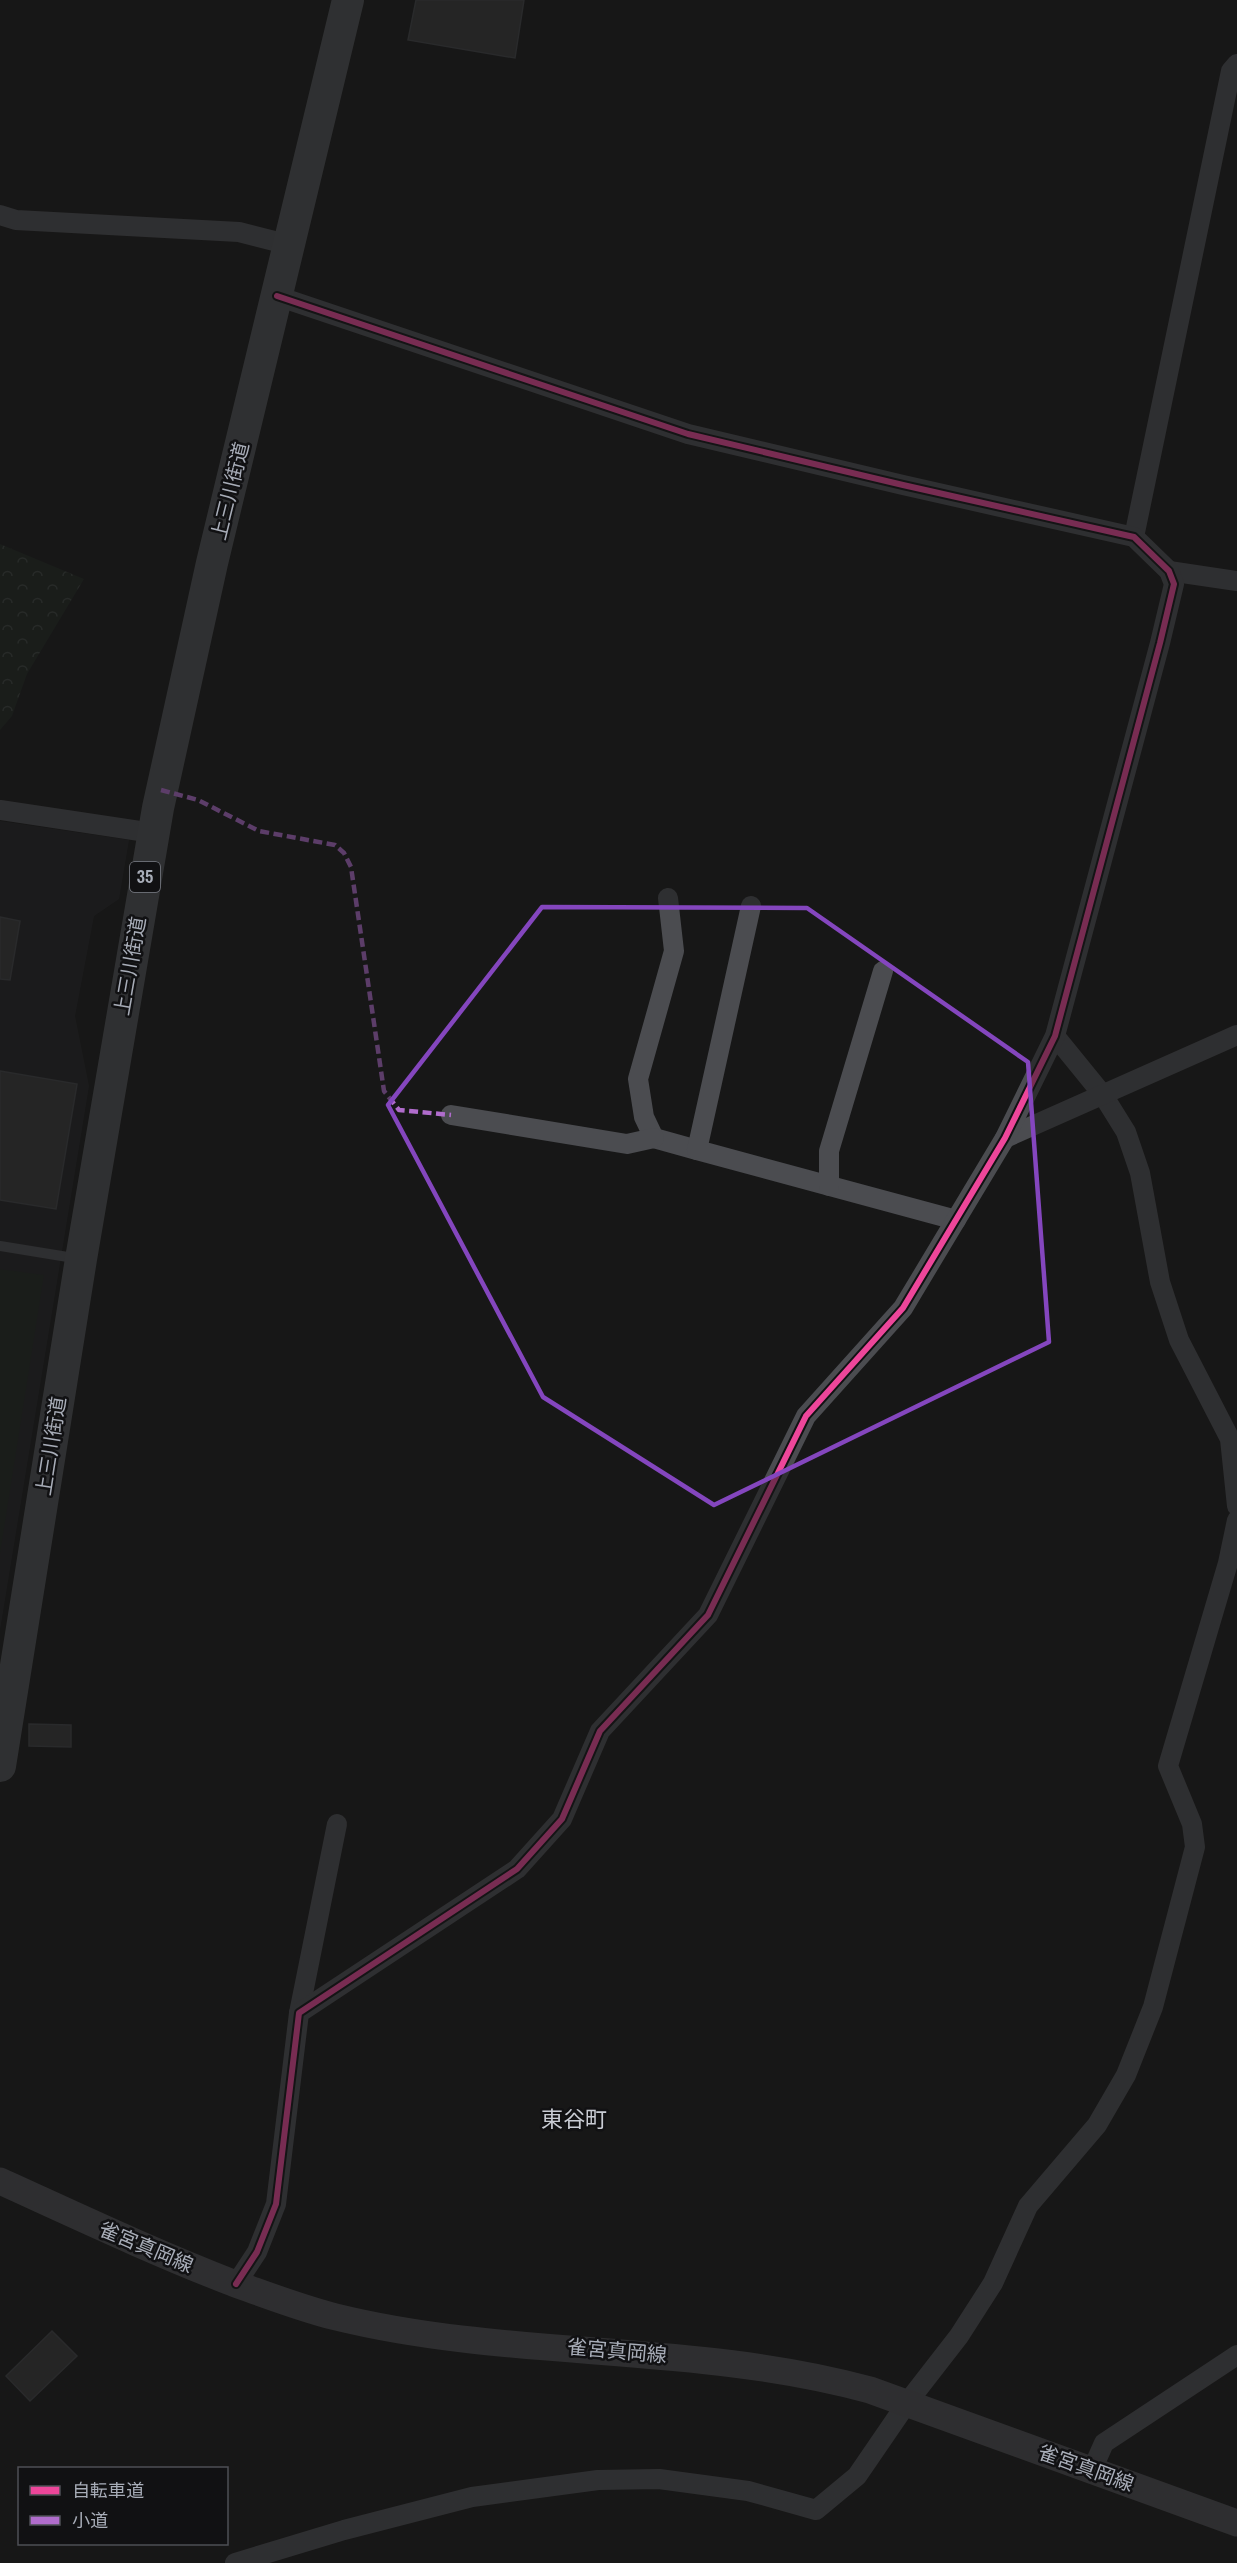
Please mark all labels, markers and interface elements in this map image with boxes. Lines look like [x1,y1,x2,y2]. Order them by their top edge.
street label: 上三川街道 [204,439,255,543]
road number: 35 [130,862,160,892]
street label: 上三川街道 [108,914,151,1017]
street label: 上三川街道 [29,1394,72,1497]
district label: 東谷町 [541,2104,607,2134]
street label: 雀宮真岡線 [95,2215,197,2279]
street label: 雀宮真岡線 [566,2333,668,2368]
street label: 雀宮真岡線 [1035,2438,1138,2497]
legend [18,2467,228,2545]
text: 自転車道 [72,2478,144,2503]
text: 小道 [72,2508,108,2533]

